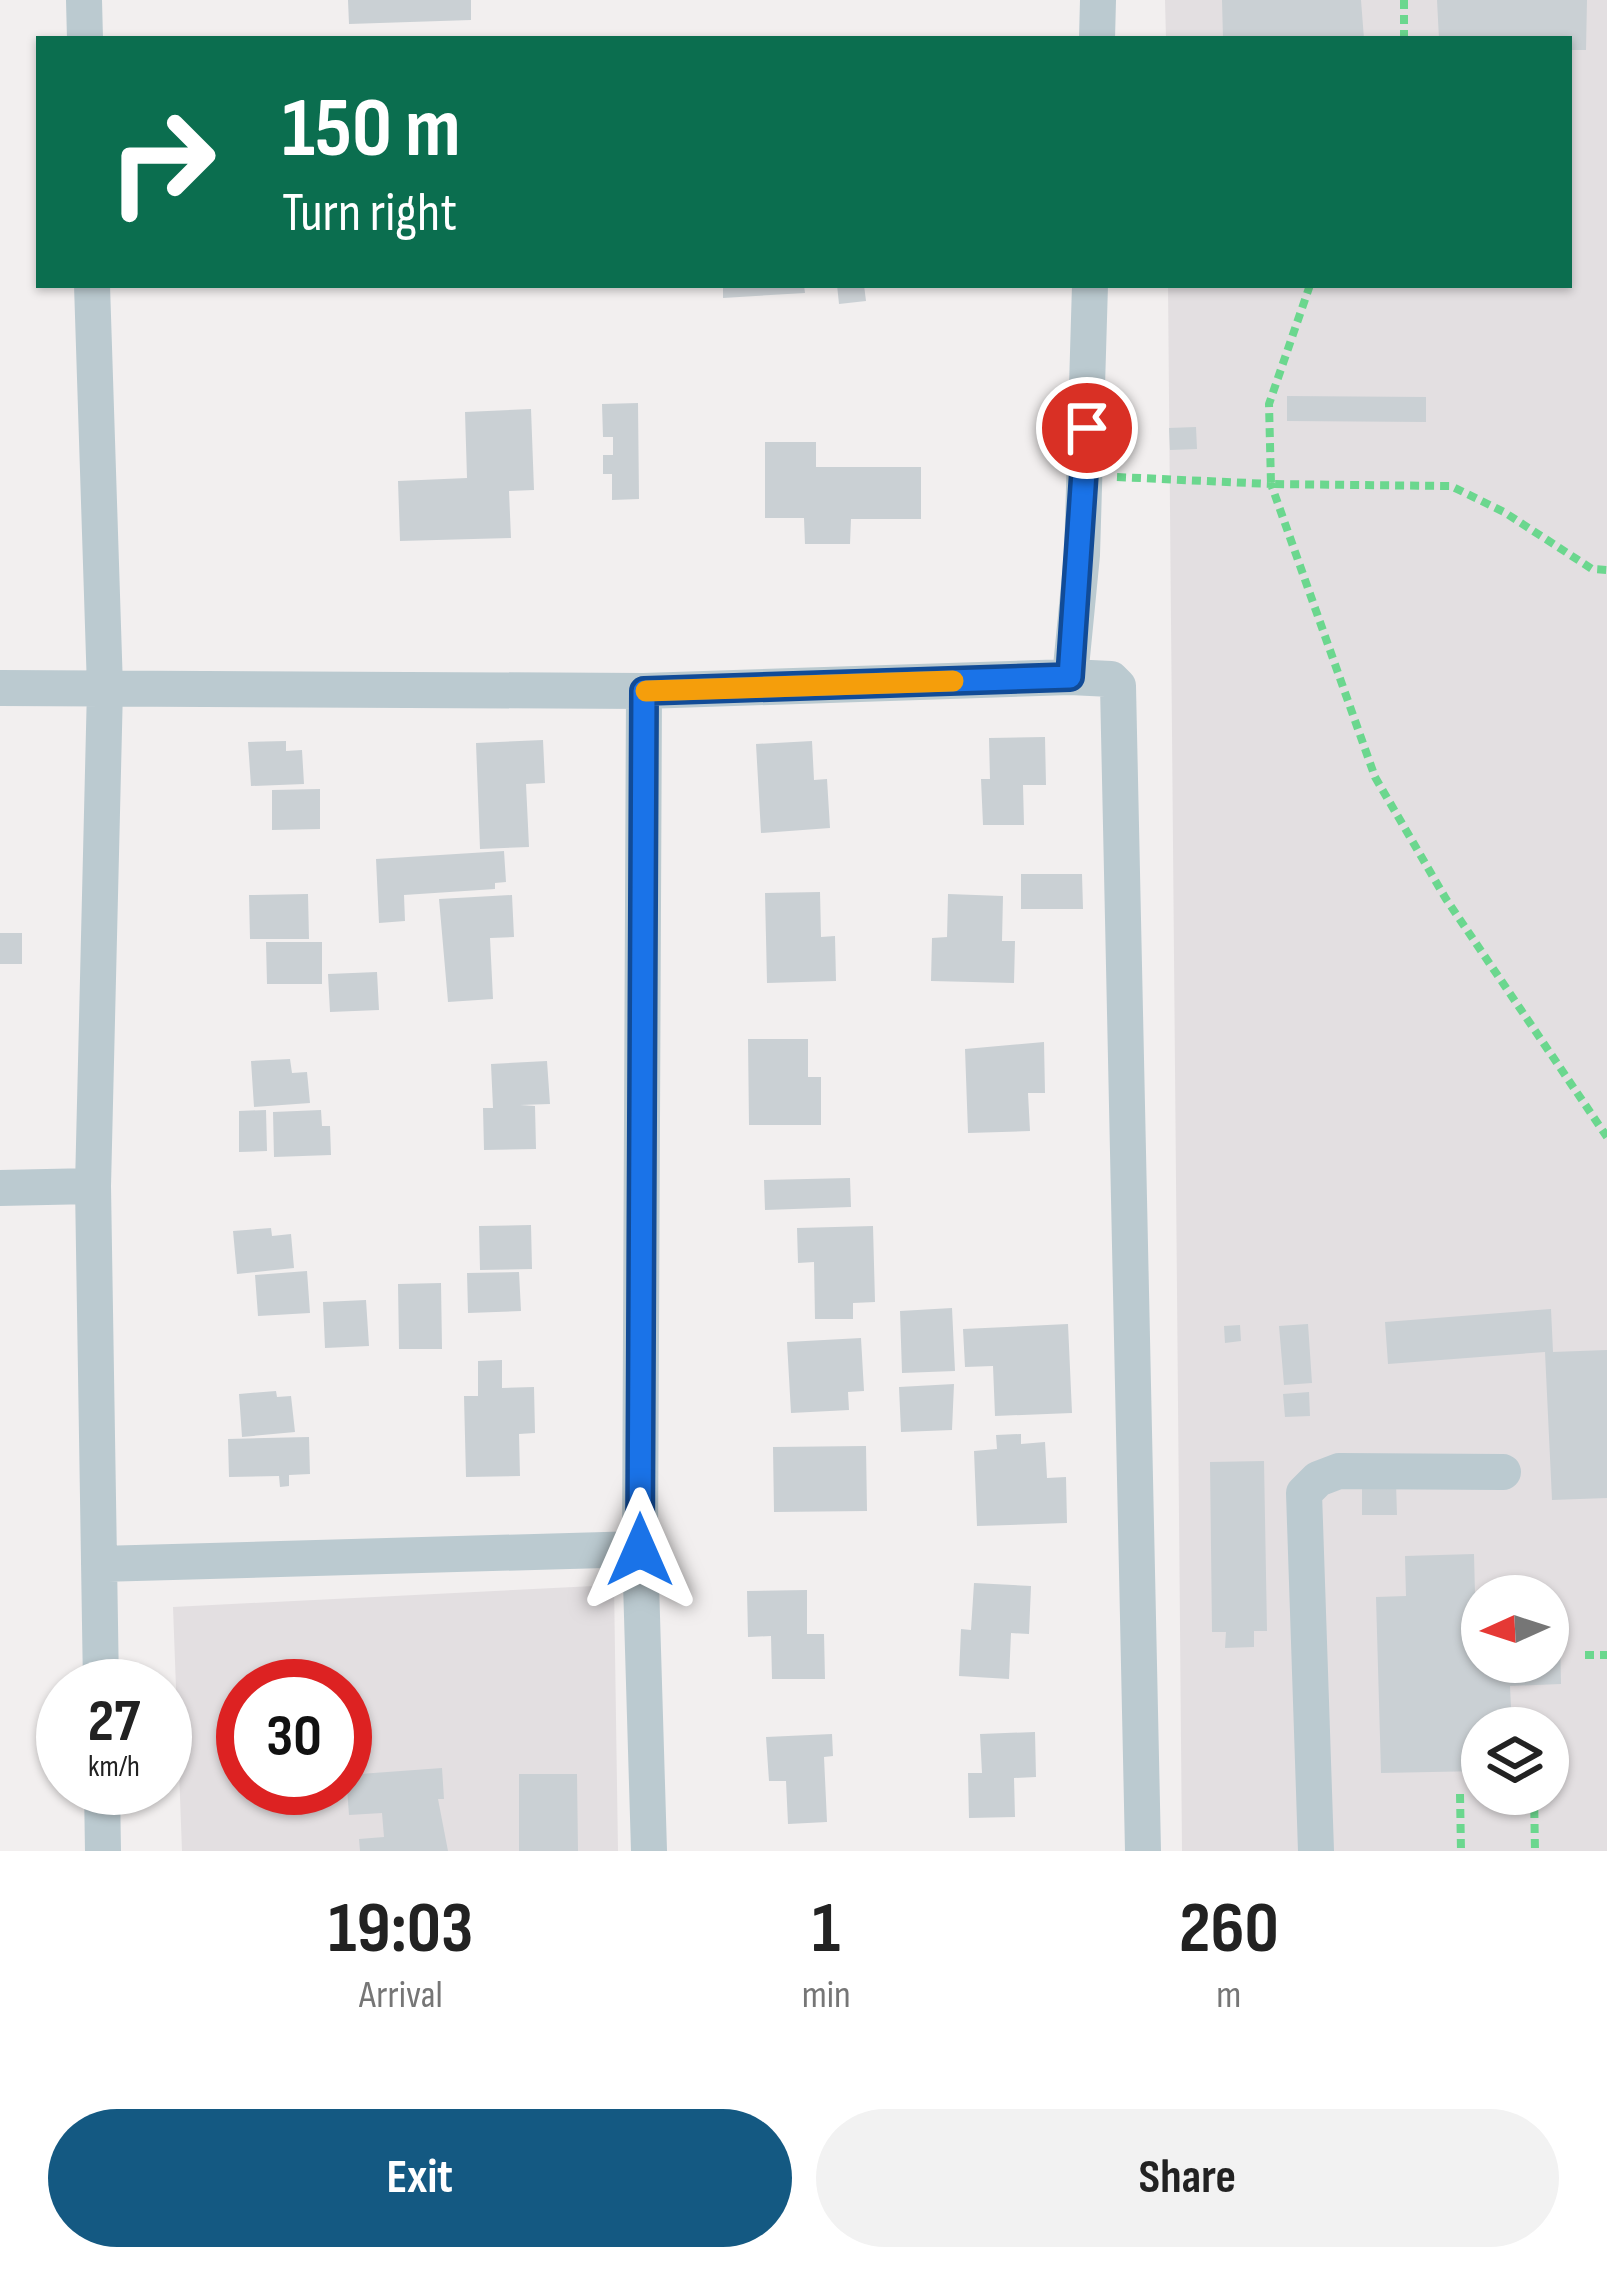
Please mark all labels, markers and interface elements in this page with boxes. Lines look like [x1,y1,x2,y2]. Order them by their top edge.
text: 150 m [282,79,461,180]
icon: right [84,84,240,240]
text: Turn right [282,181,457,246]
pin [1036,377,1138,479]
icon: arrive [1054,395,1120,461]
position arrow [577,1487,703,1613]
north arrow [1461,1575,1569,1683]
map controls [1461,1575,1569,1815]
speed limit sign: 30 [216,1659,372,1815]
text: 27 [88,1686,140,1758]
button: layers [1461,1707,1569,1815]
text: km/h [88,1749,140,1785]
text: 19:03 [328,1886,473,1973]
text: 1 [812,1886,840,1973]
text: 260 [1179,1886,1279,1973]
text: Arrival [359,1972,443,2019]
text: min [802,1972,851,2019]
text: m [1216,1972,1241,2019]
button: Exit [48,2109,792,2247]
button: Share [816,2109,1559,2247]

